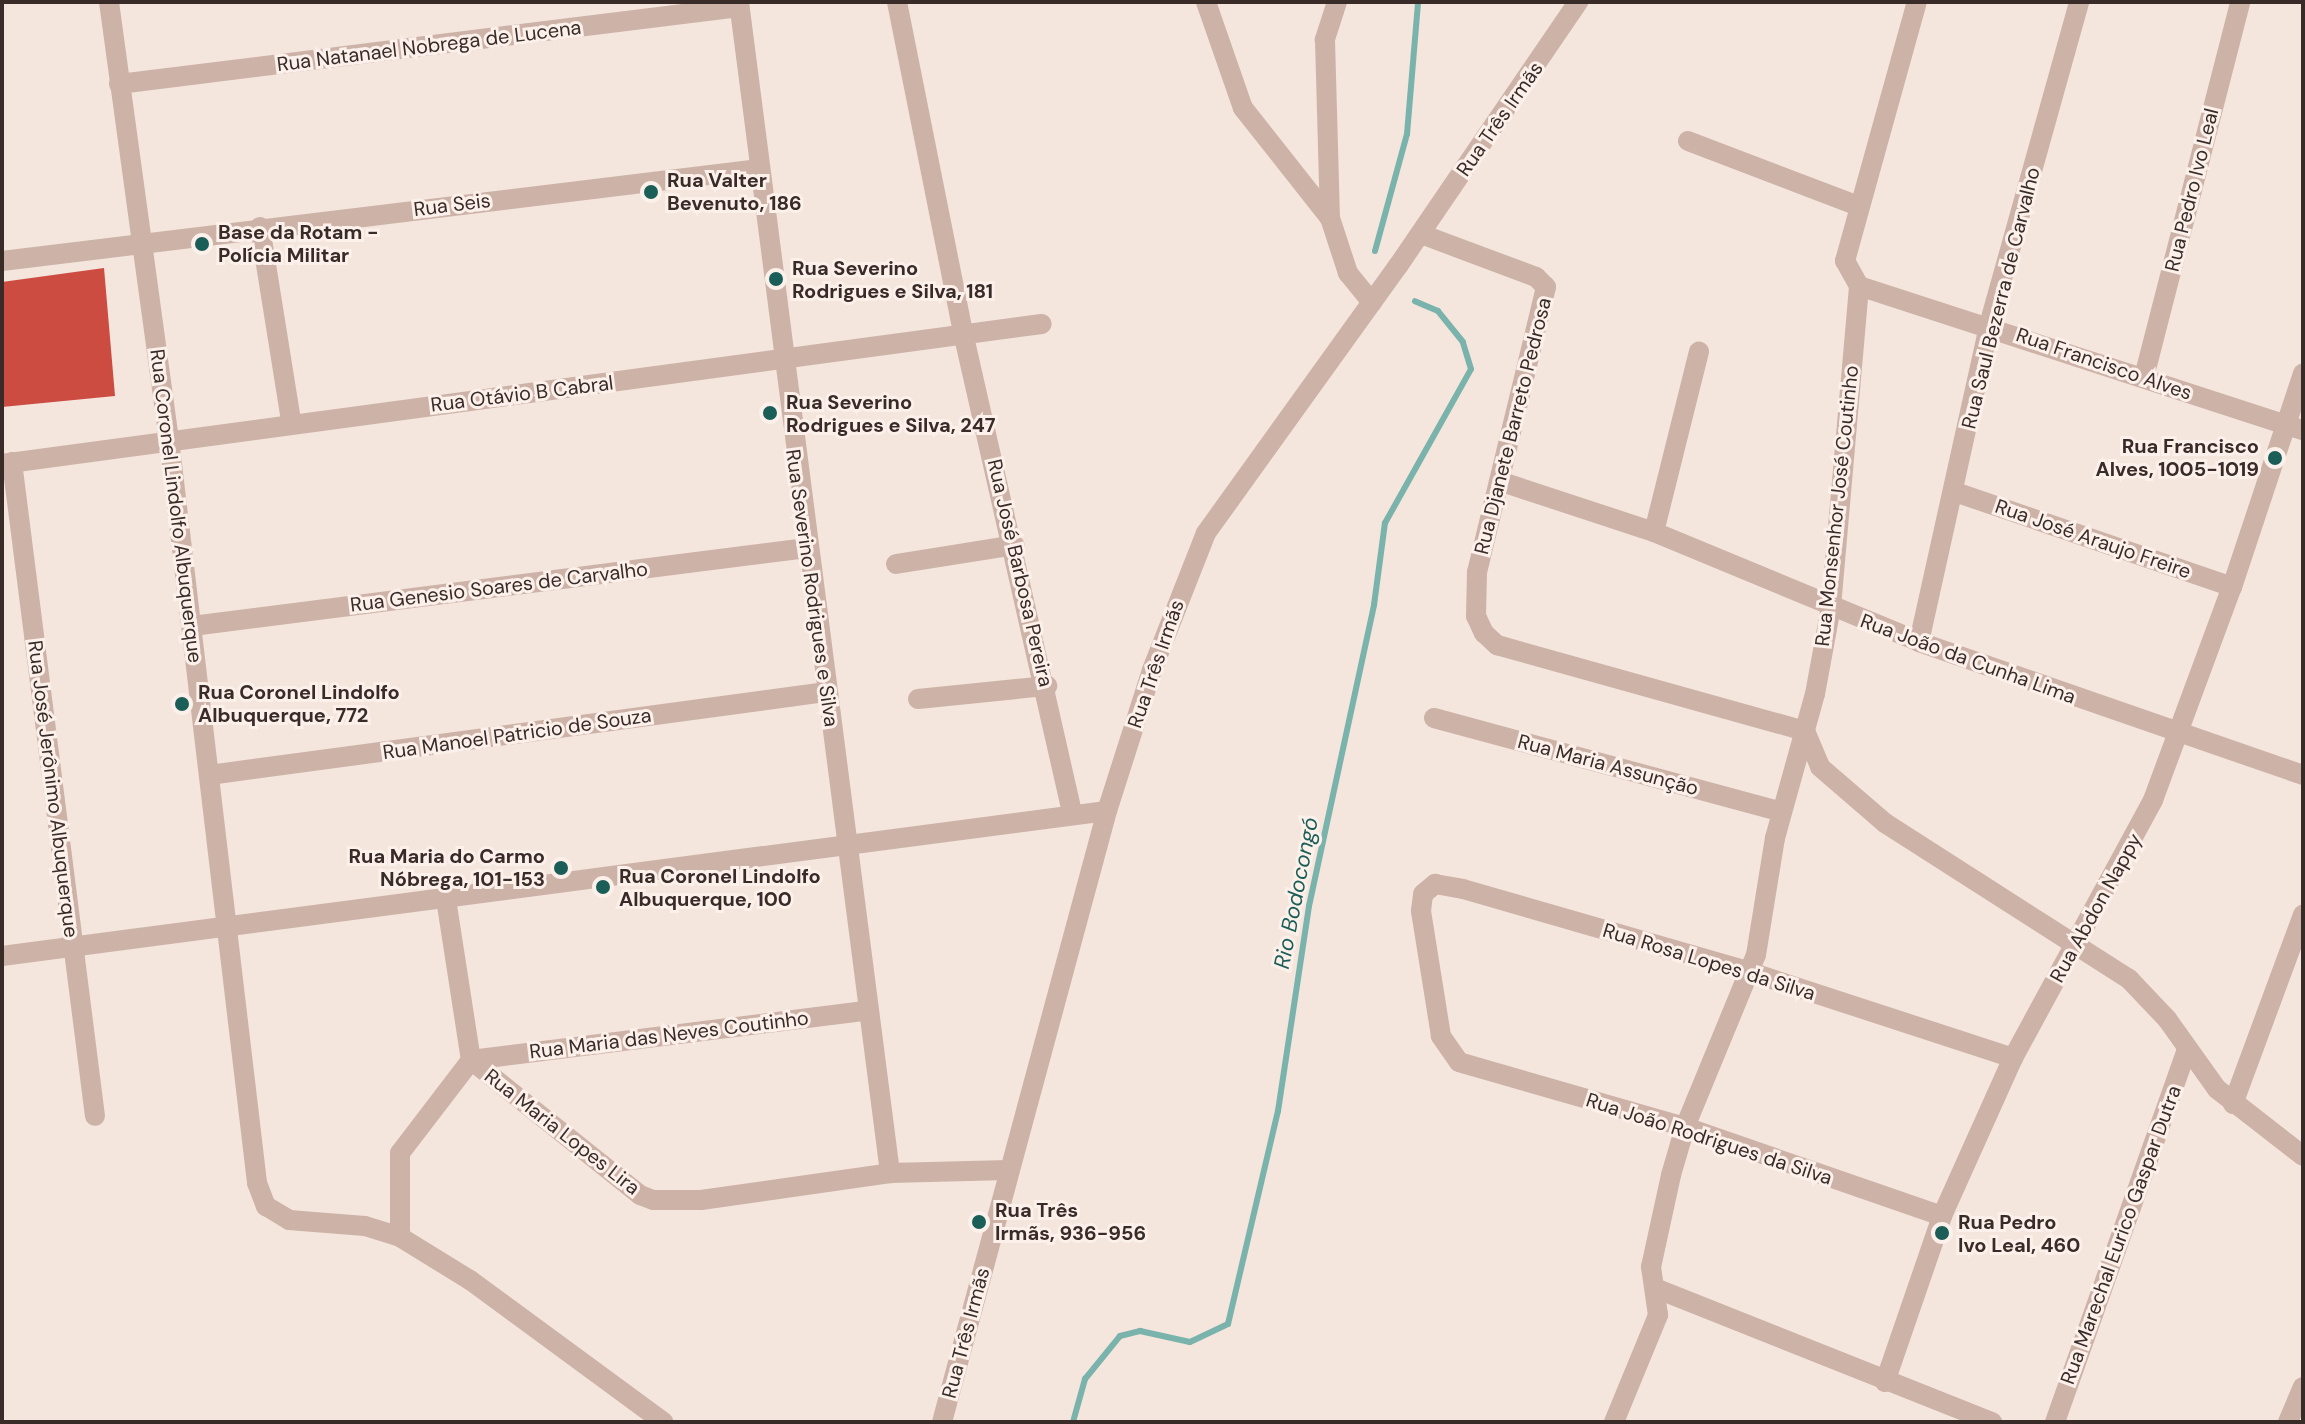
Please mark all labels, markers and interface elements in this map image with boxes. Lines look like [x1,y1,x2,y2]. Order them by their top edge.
street label: Rua Natanael Nobrega de Lucena [275,15,583,77]
street label: Rua Três Irmãs [1452,57,1548,181]
street label: Rua Pedro Ivo Leal [2160,106,2224,274]
street label: Rua Saul Bezerra de Carvalho [1957,165,2045,431]
place label: Rua Valter Bevenuto, 186 [667,168,802,215]
marker: Rua Valter Bevenuto, 186 [642,183,660,201]
street label: Rua Seis [412,188,492,222]
place label: Base da Rotam - Polícia Militar [218,220,379,267]
marker: Base da Rotam - Polícia Militar [193,235,211,253]
place label: Rua Severino Rodrigues e Silva, 181 [792,256,993,303]
marker: Rua Severino Rodrigues e Silva, 181 [767,270,785,288]
street label: Rua Djanete Barreto Pedrosa [1469,295,1557,557]
street label: Rua Francisco Alves [2013,323,2195,405]
street label: Rua Coronel Lindolfo Albuquerque [145,348,207,664]
street label: Rua Monsenhor José Coutinho [1810,364,1864,648]
street label: Rua Otávio B Cabral [429,371,615,417]
place label: Rua Severino Rodrigues e Silva, 247 [786,390,995,437]
marker: Rua Severino Rodrigues e Silva, 247 [761,404,779,422]
place label: Rua Francisco Alves, 1005-1019 [2096,434,2259,481]
street label: Rua Severino Rodrigues e Silva [781,448,843,728]
marker: Rua Francisco Alves, 1005-1019 [2266,449,2284,467]
street label: Rua José Barbosa Pereira [982,457,1058,689]
street label: Rua José Araujo Freire [1992,494,2194,584]
street label: Rua Genesio Soares de Carvalho [349,557,649,617]
street label: Rua Três Irmãs [1123,597,1189,731]
street label: Rua João da Cunha Lima [1857,609,2079,709]
street label: Rua José Jerônimo Albuquerque [23,639,83,939]
place label: Rua Coronel Lindolfo Albuquerque, 772 [198,680,400,727]
marker: Rua Coronel Lindolfo Albuquerque, 772 [173,695,191,713]
street label: Rua Manoel Patricio de Souza [381,703,653,765]
street label: Rua Maria Assunção [1515,729,1701,801]
water label: Rio Bodocongó [1268,815,1324,971]
street label: Rua Abdon Nappy [2045,829,2147,987]
place label: Rua Maria do Carmo Nóbrega, 101-153 [348,844,545,891]
marker: Rua Maria do Carmo Nóbrega, 101-153 [552,859,570,877]
place label: Rua Coronel Lindolfo Albuquerque, 100 [619,864,821,911]
marker: Rua Coronel Lindolfo Albuquerque, 100 [594,878,612,896]
street label: Rua Rosa Lopes da Silva [1600,918,1818,1006]
street label: Rua Maria das Neves Coutinho [528,1006,810,1064]
street label: Rua Maria Lopes Lira [480,1064,644,1200]
street label: Rua Marechal Eurico Gaspar Dutra [2056,1082,2186,1388]
street label: Rua João Rodrigues da Silva [1583,1088,1835,1190]
place label: Rua Três Irmãs, 936-956 [995,1198,1146,1245]
place label: Rua Pedro Ivo Leal, 460 [1958,1210,2080,1257]
marker: Rua Três Irmãs, 936-956 [970,1213,988,1231]
marker: Rua Pedro Ivo Leal, 460 [1933,1224,1951,1242]
street label: Rua Três Irmãs [937,1265,995,1401]

